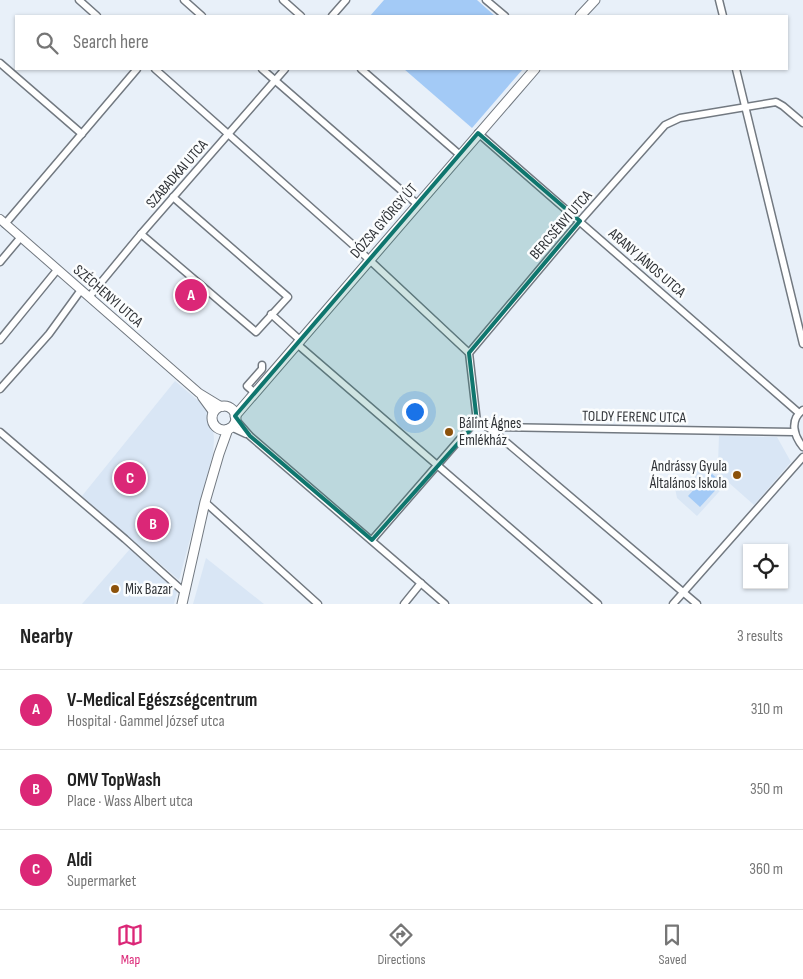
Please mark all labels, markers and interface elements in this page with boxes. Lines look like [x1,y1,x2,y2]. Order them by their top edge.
search box [15,15,788,70]
icon: search [33,29,61,57]
text: Search here [73,31,149,54]
street label: SZABADKAI UTCA [142,135,212,212]
street label: DÓZSA GYÖRGY ÚT [346,180,422,262]
street label: BERCSÉNYI UTCA [526,186,597,264]
street label: ARANY JÁNOS UTCA [604,224,690,302]
street label: SZÉCHENYI UTCA [69,261,147,332]
pin: A [175,276,207,314]
your location [402,399,428,425]
street label: TOLDY FERENC UTCA [582,407,687,427]
place label: Bálint Ágnes Emlékház [459,414,521,450]
marker: Bálint Ágnes Emlékház [443,426,455,438]
place label: Andrássy Gyula Általános Iskola [649,457,727,493]
pin: C [114,459,146,497]
marker: Andrássy Gyula Általános Iskola [731,469,743,481]
pin: B [137,505,169,543]
map controls [743,544,788,589]
button: locate [743,544,788,589]
place label: Mix Bazar [125,580,173,599]
marker: Mix Bazar [109,583,121,595]
text: Nearby [20,624,73,649]
text: 3 results [737,627,783,646]
text: V-Medical Egészségcentrum [67,689,257,712]
text: A [32,700,40,719]
text: 310 m [751,700,783,719]
text: Hospital · Gammel József utca [67,712,225,731]
text: OMV TopWash [67,769,161,792]
text: B [32,780,40,799]
text: 350 m [750,780,783,799]
text: Place · Wass Albert utca [67,792,193,811]
text: Aldi [67,849,92,872]
text: C [32,860,40,879]
text: 360 m [749,860,783,879]
text: Supermarket [67,872,136,891]
tab: Map [116,921,144,968]
tab: Directions [377,921,426,968]
tab: Saved [658,921,687,968]

